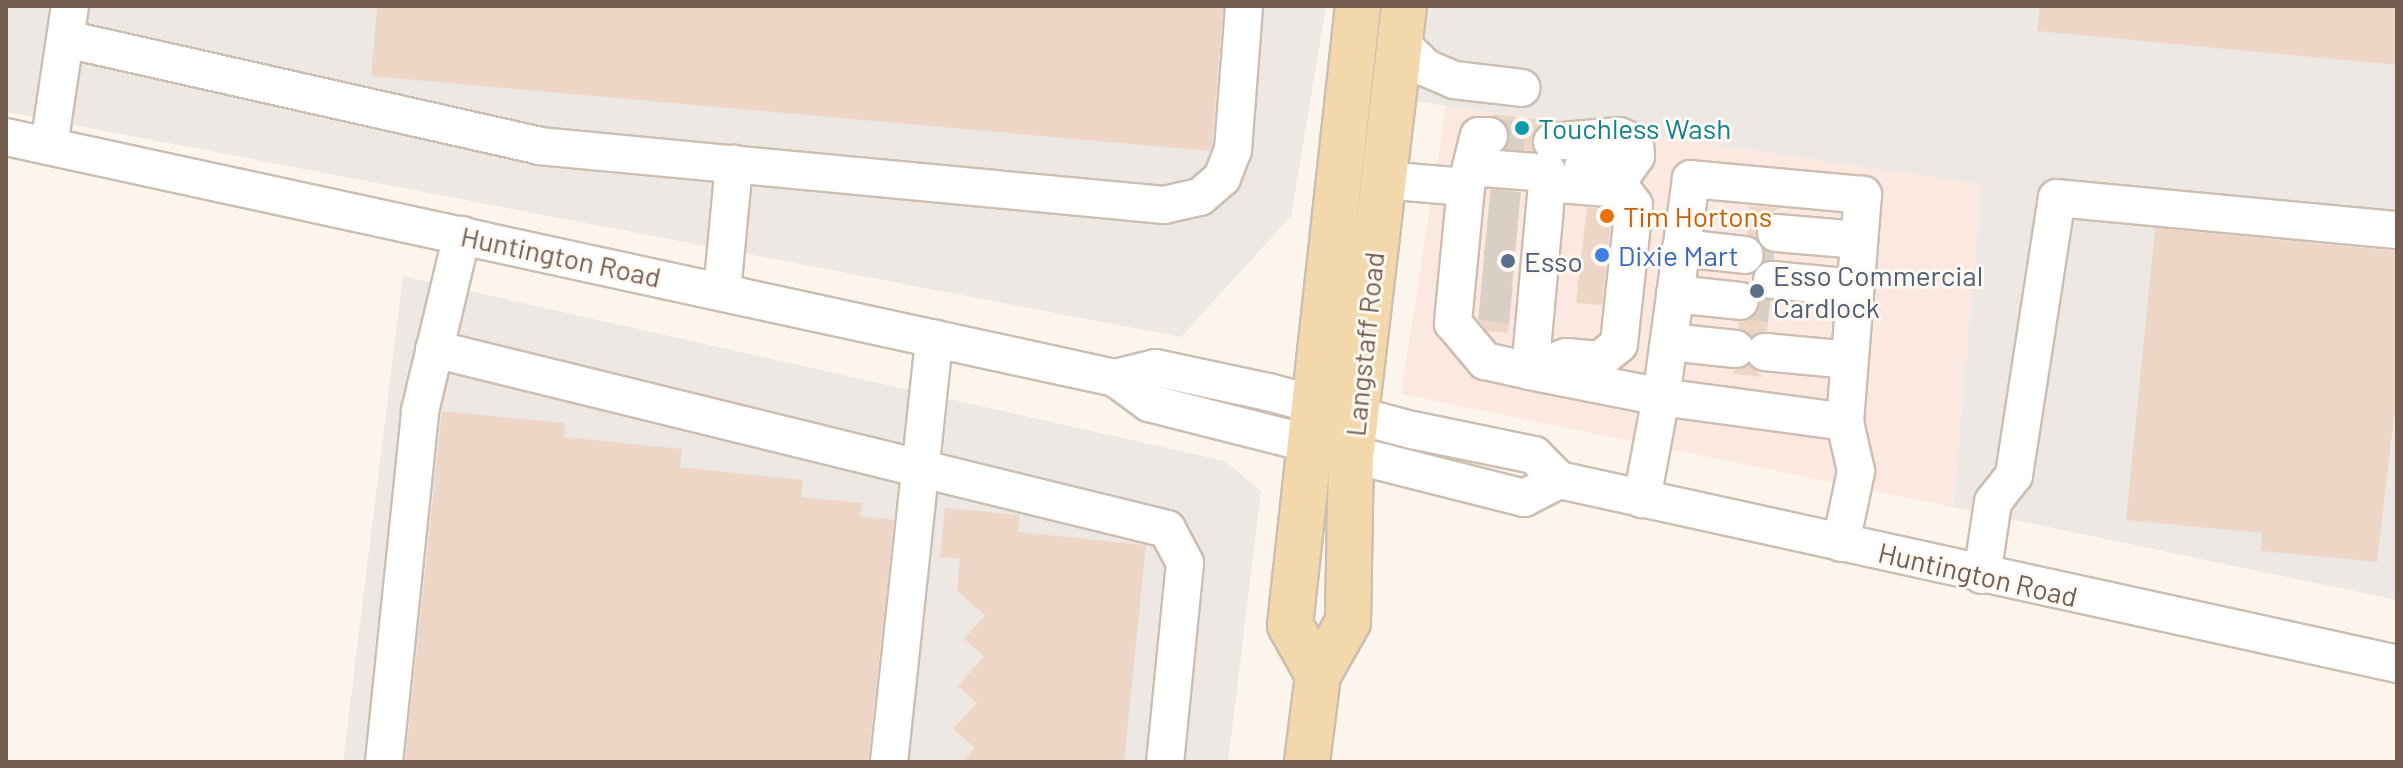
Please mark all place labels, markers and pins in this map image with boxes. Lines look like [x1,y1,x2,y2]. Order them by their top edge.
place label: Touchless Wash [1538,111,1731,145]
marker: Touchless Wash [1513,119,1531,137]
place label: Tim Hortons [1623,199,1772,233]
marker: Tim Hortons [1598,207,1616,225]
place label: Dixie Mart [1618,238,1739,272]
place label: Esso [1524,244,1583,278]
marker: Dixie Mart [1593,246,1611,264]
marker: Esso [1499,252,1517,270]
place label: Esso Commercial Cardlock [1773,258,1983,324]
marker: Esso Commercial Cardlock [1748,282,1766,300]

